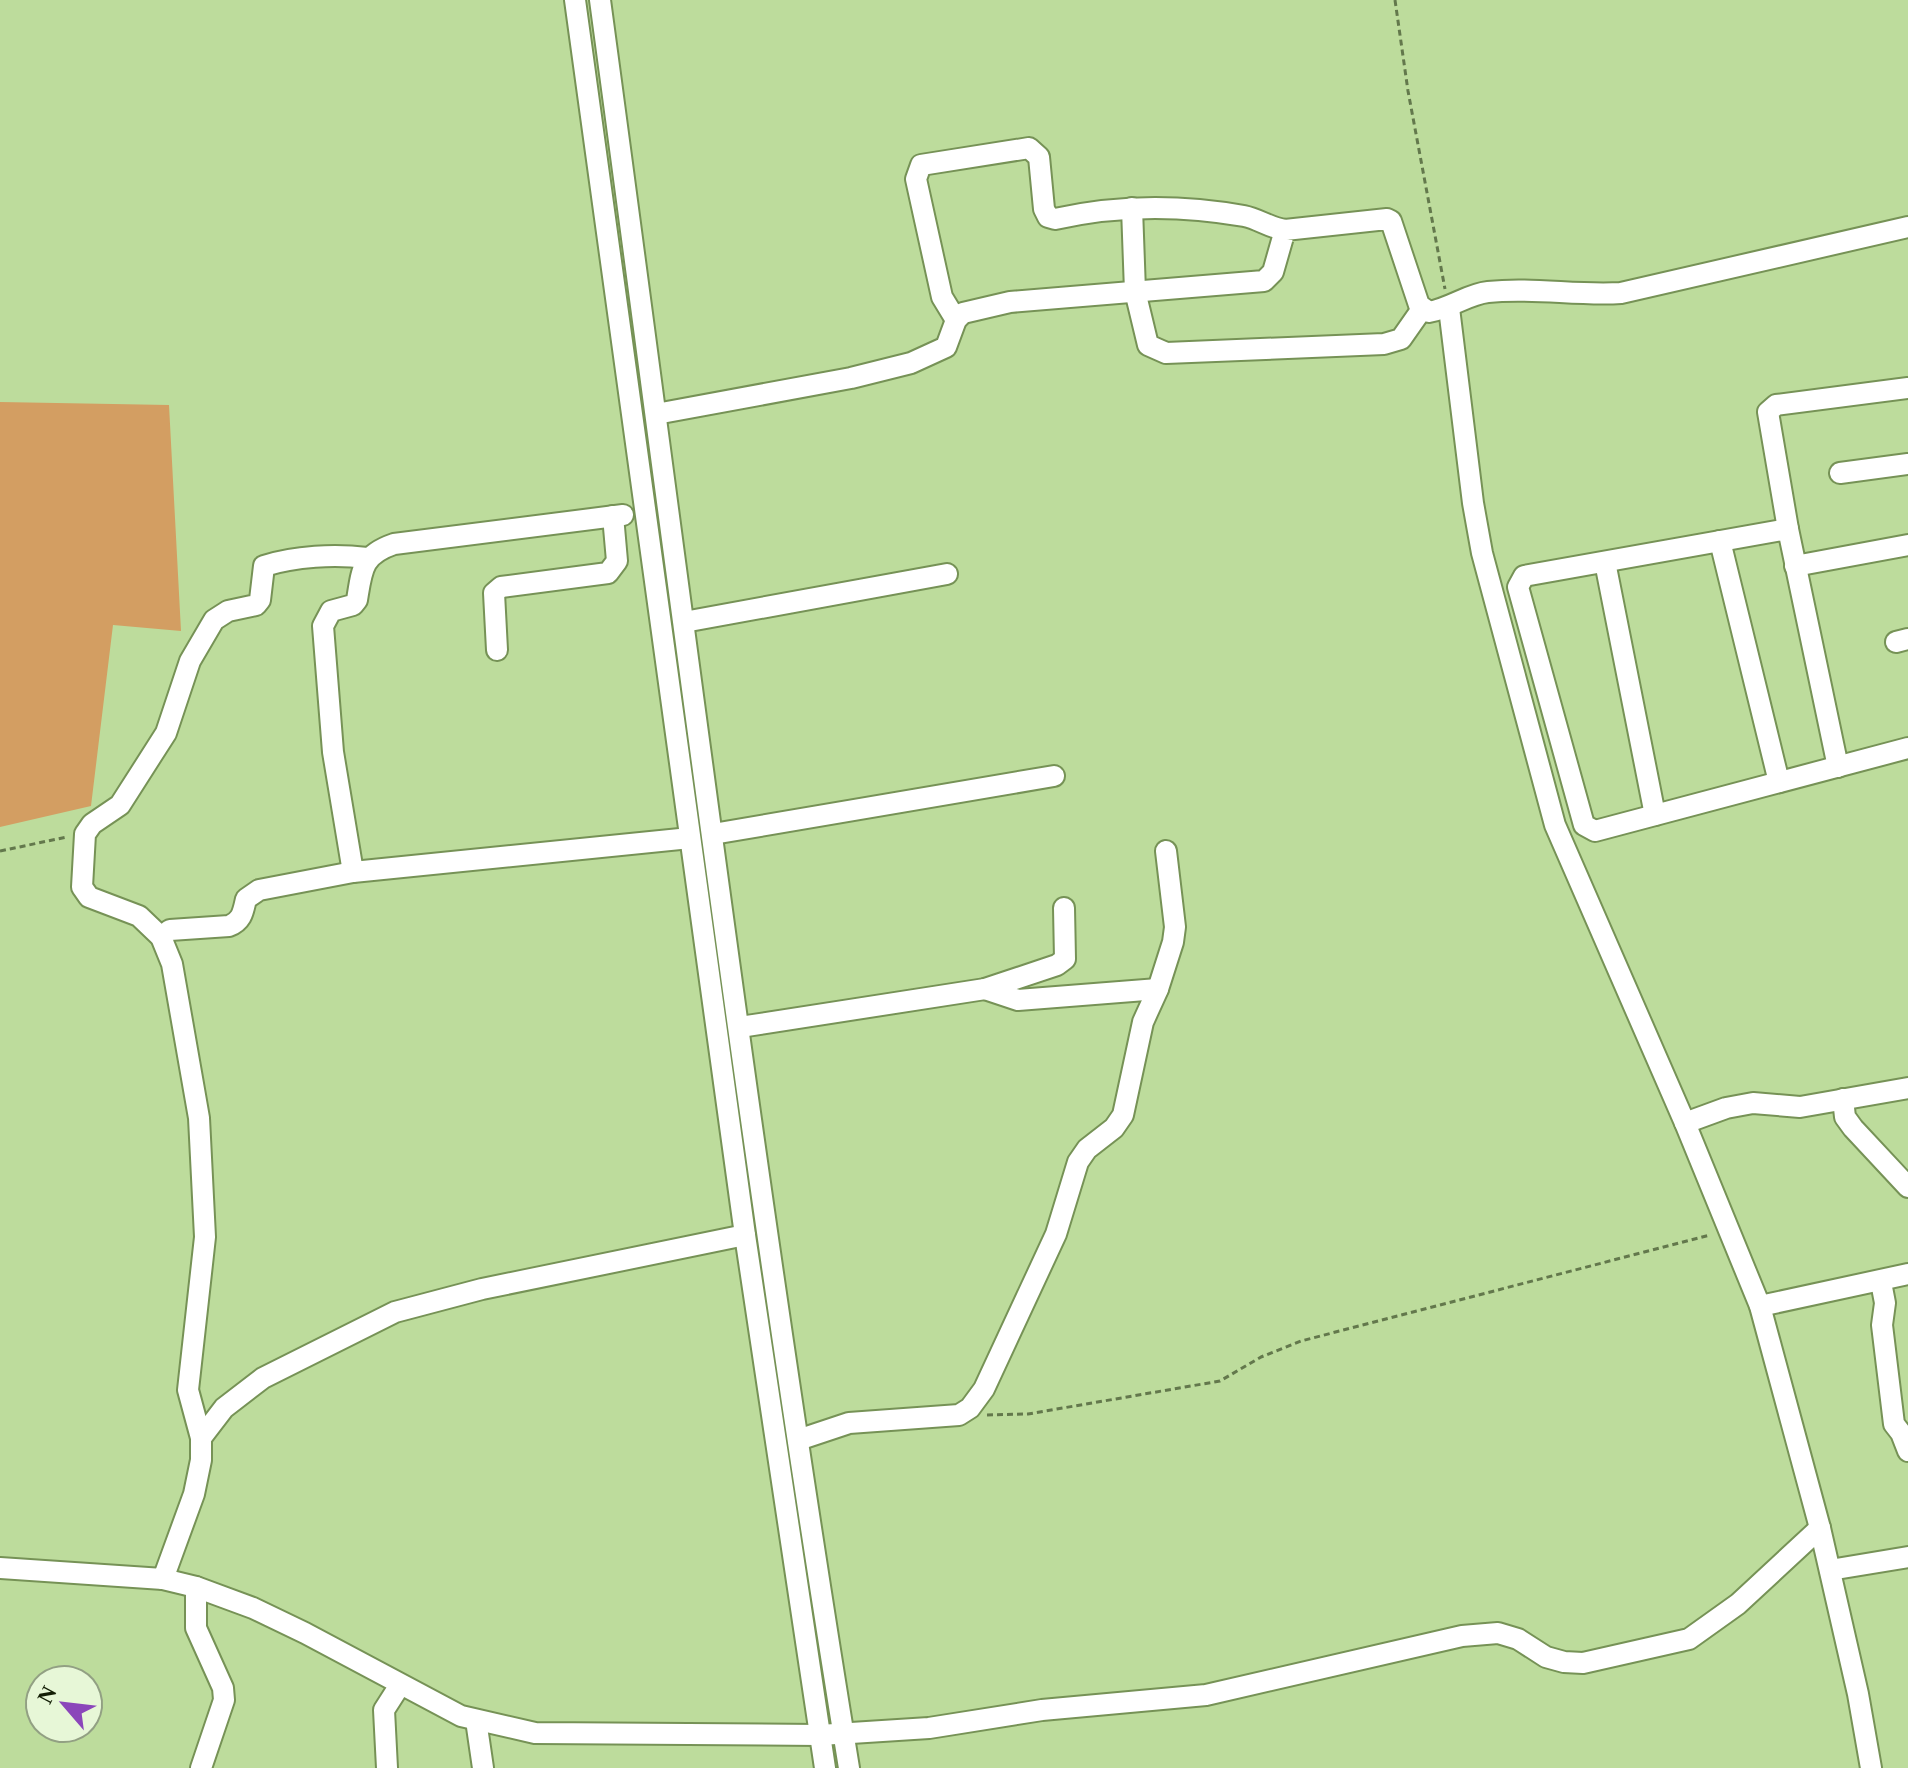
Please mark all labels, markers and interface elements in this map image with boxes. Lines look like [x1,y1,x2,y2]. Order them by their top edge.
north arrow [24,1664,104,1744]
text: N [32,1682,62,1708]

